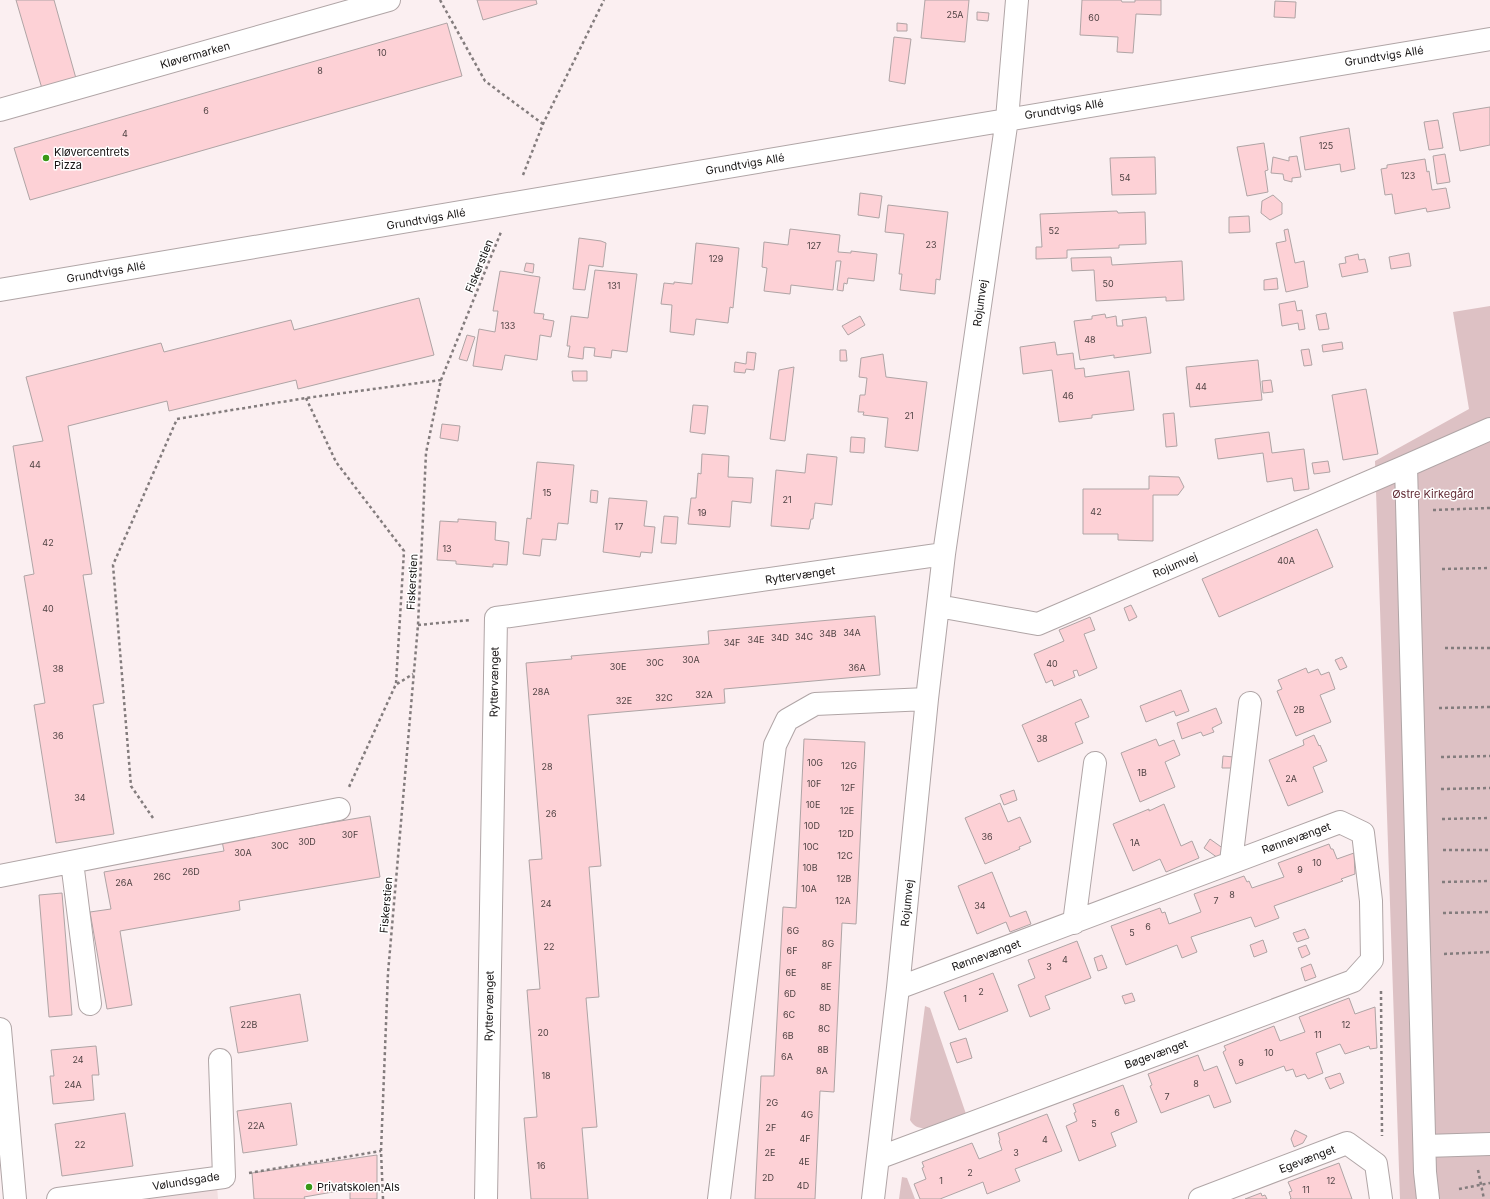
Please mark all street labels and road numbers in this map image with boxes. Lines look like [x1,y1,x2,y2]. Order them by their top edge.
street label: Kløvermarken [158,38,232,72]
street label: Grundtvigs Allé [1343,43,1425,69]
street label: Grundtvigs Allé [1023,96,1105,122]
street label: Grundtvigs Allé [704,150,786,178]
street label: Grundtvigs Allé [385,205,467,233]
street label: Fiskerstien [462,237,496,295]
street label: Grundtvigs Allé [65,258,147,286]
street label: Rojumvej [970,279,990,327]
street label: Rojumvej [1151,549,1199,581]
street label: Fiskerstien [404,554,420,610]
street label: Ryttervænget [764,563,836,587]
street label: Ryttervænget [486,646,502,717]
street label: Rønnevænget [1260,819,1333,857]
street label: Fiskerstien [377,876,395,934]
street label: Rojumvej [898,879,916,927]
street label: Rønnevænget [950,936,1023,974]
street label: Ryttervænget [481,970,497,1041]
street label: Bøgevænget [1122,1036,1190,1072]
street label: Egevænget [1277,1142,1337,1176]
street label: Vølundsgade [151,1169,221,1193]

